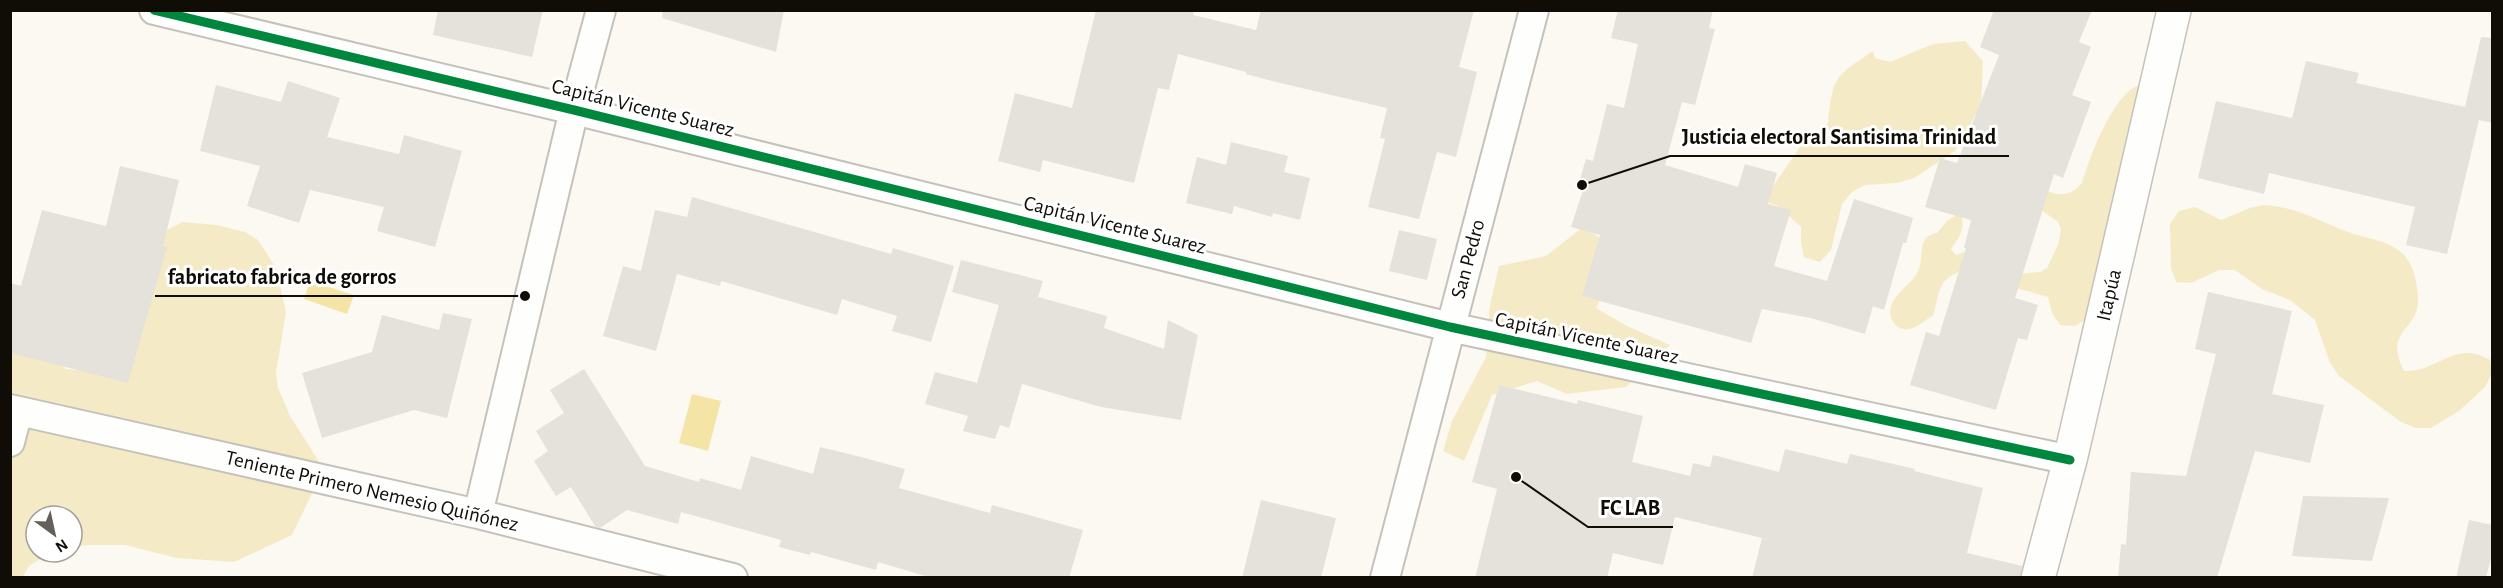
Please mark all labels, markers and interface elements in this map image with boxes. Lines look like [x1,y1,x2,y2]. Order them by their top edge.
street label: Capitán Vicente Suarez [550,75,736,141]
callout: Justicia electoral Santisima Trinidad [1670,116,2009,156]
text: Justicia electoral Santisima Trinidad [1682,126,1997,148]
street label: Capitán Vicente Suarez [1022,192,1208,258]
street label: San Pedro [1447,217,1489,301]
callout: fabricato fabrica de gorros [155,256,408,296]
text: fabricato fabrica de gorros [168,266,396,288]
street label: Itapúa [2093,267,2125,323]
street label: Capitán Vicente Suarez [1493,308,1681,368]
street label: Teniente Primero Nemesio Quiñónez [223,447,521,535]
callout: FC LAB [1588,487,1673,527]
text: FC LAB [1600,497,1660,519]
north arrow [24,504,84,564]
text: N [53,536,71,555]

